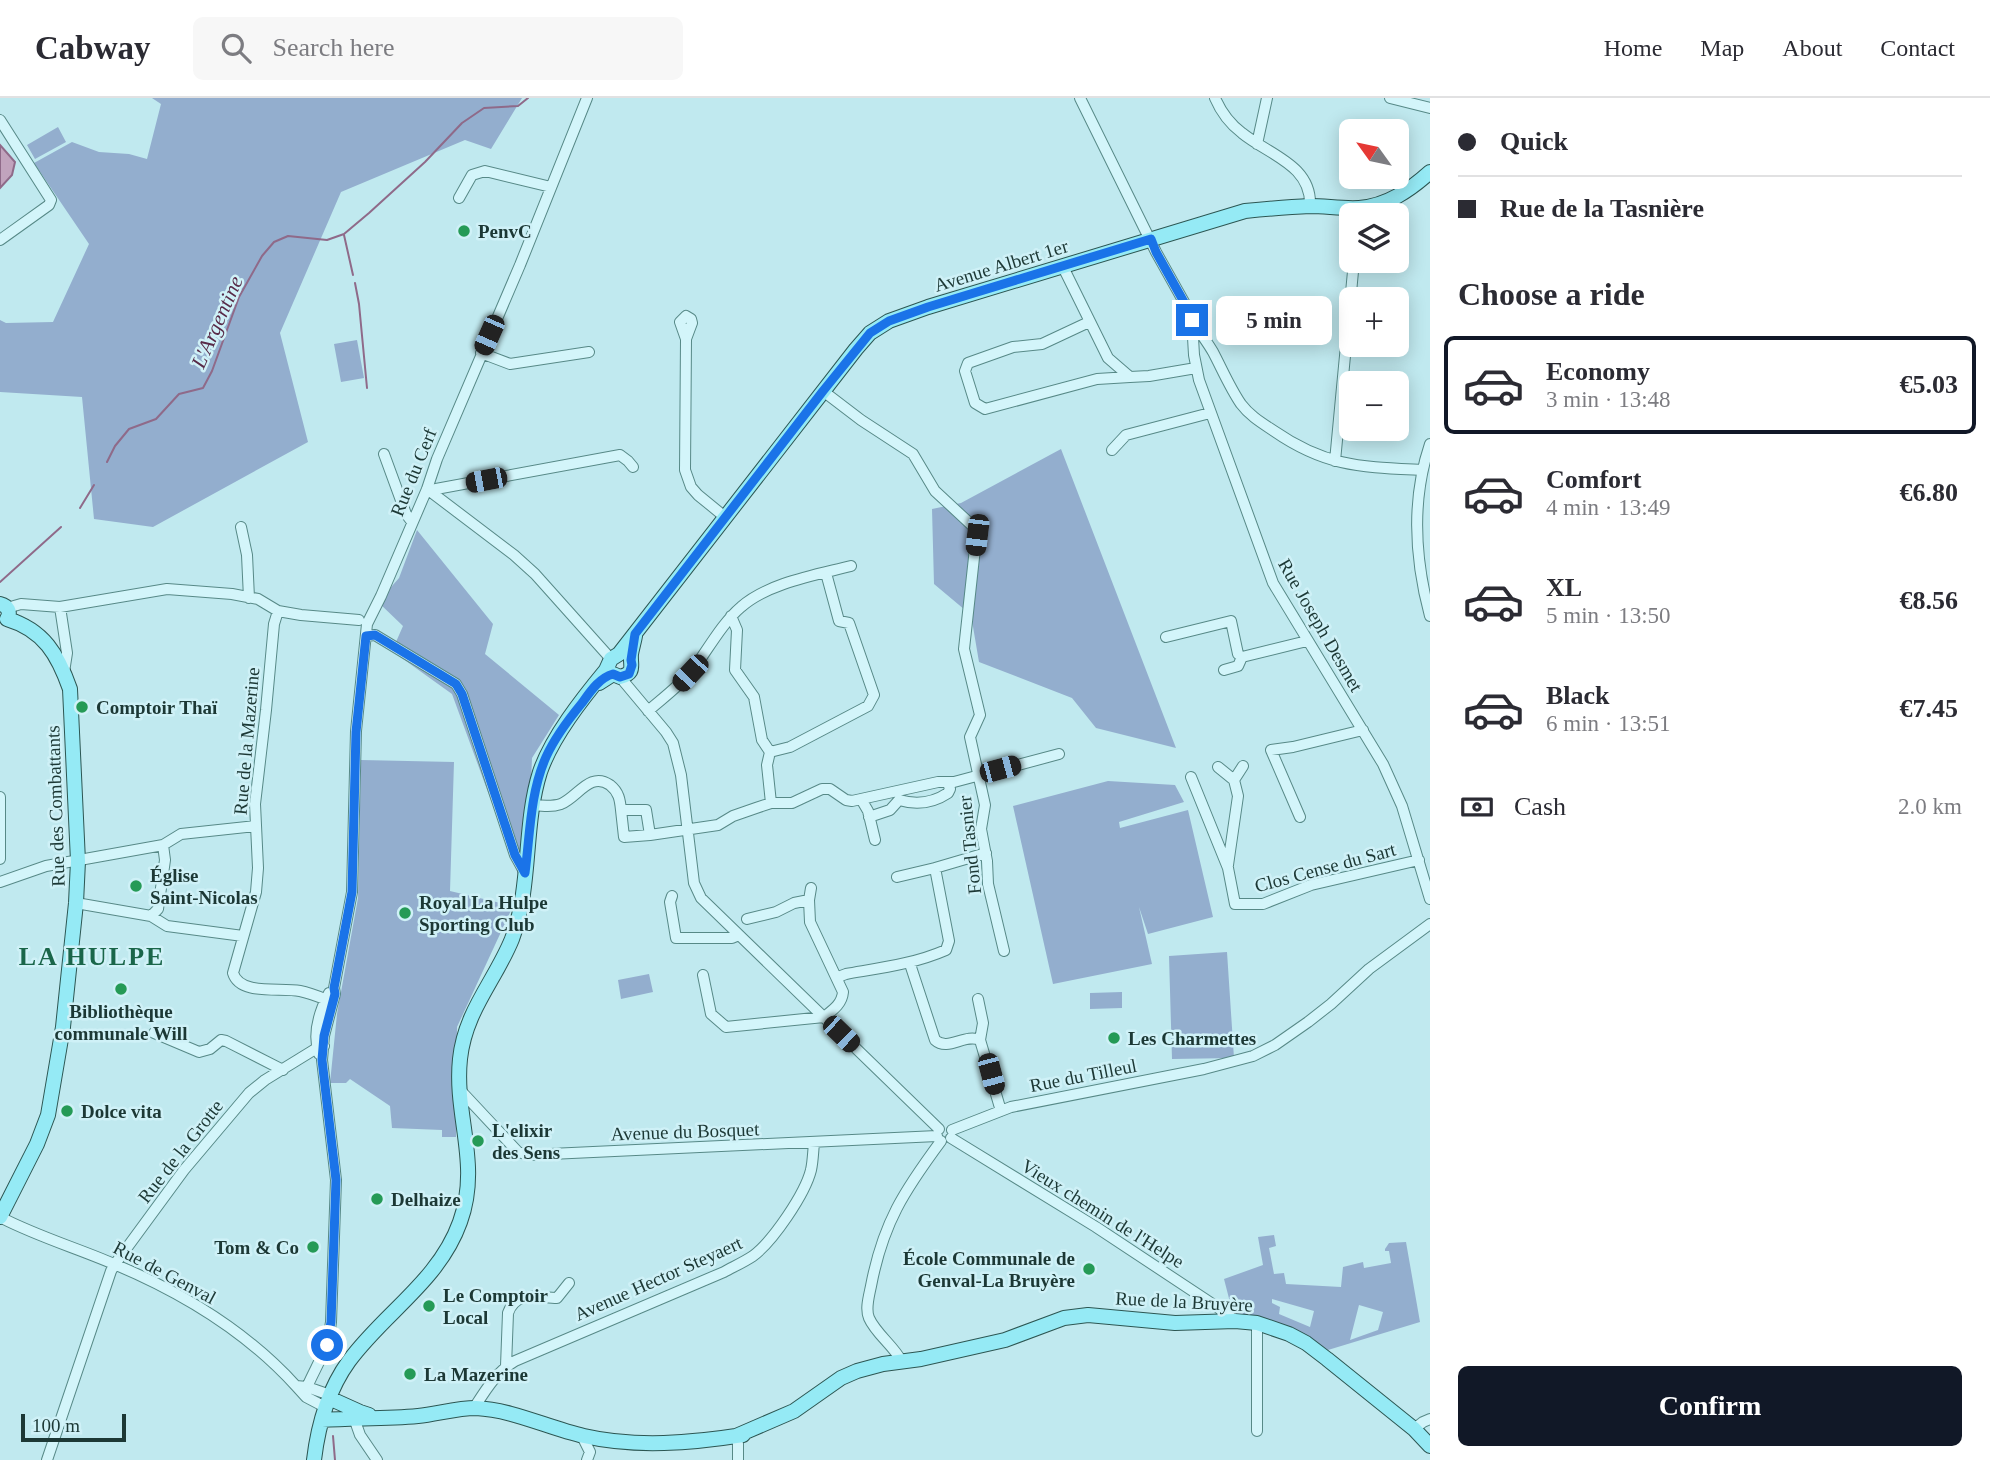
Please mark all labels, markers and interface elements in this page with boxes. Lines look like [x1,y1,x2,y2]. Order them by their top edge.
search box [193,17,683,80]
icon: search [217,29,255,67]
text: Cabway [35,30,151,66]
text: Search here [273,33,395,62]
text: Home [1604,35,1662,61]
text: Map [1700,35,1744,61]
text: About [1782,35,1842,61]
text: Contact [1880,35,1955,61]
north arrow [1339,119,1409,189]
map controls [1339,119,1409,441]
text: Quick [1500,127,1568,156]
text: Rue de la Tasnière [1500,194,1704,223]
button: layers [1339,203,1409,273]
place label: PenvC [478,221,532,242]
marker: PenvC [456,223,472,239]
street label: Avenue Albert 1er [932,235,1071,296]
water label: L'Argentine [186,272,248,373]
text: Choose a ride [1458,276,1645,312]
button: + [1339,287,1409,357]
callout: 5 min [1216,296,1332,344]
route end [1176,304,1208,336]
text: 5 min [1246,308,1302,333]
car [471,312,508,358]
icon: car [1462,354,1525,417]
text: Economy [1546,357,1650,386]
text: €5.03 [1900,370,1958,399]
button: − [1339,371,1409,441]
text: 3 min · 13:48 [1546,387,1671,412]
street label: Rue du Cerf [386,425,441,519]
icon: car [1462,462,1525,525]
text: Comfort [1546,465,1641,494]
car [464,466,509,494]
text: €6.80 [1900,478,1958,507]
text: 4 min · 13:49 [1546,495,1671,520]
car [965,513,990,557]
street label: Rue Joseph Desmet [1274,555,1367,696]
icon: car [1462,570,1525,633]
text: XL [1546,573,1582,602]
text: €8.56 [1900,586,1958,615]
text: 5 min · 13:50 [1546,603,1671,628]
car [668,650,713,696]
street label: Rue de la Mazerine [230,666,263,816]
icon: car [1462,678,1525,741]
text: Black [1546,681,1610,710]
text: €7.45 [1900,694,1958,723]
place label: Comptoir Thaï [96,697,218,718]
marker: Comptoir Thaï [74,699,90,715]
text: 6 min · 13:51 [1546,711,1671,736]
street label: Rue des Combattants [42,725,69,887]
car [977,753,1024,785]
icon: cash [1458,788,1496,826]
text: Cash [1514,792,1566,821]
street label: Fond Tasnier [954,794,985,895]
text: 2.0 km [1898,794,1962,819]
street label: Clos Cense du Sart [1252,838,1399,896]
place label: Église Saint-Nicolas [150,865,258,908]
marker: Église Saint-Nicolas [128,878,144,894]
place label: Royal La Hulpe Sporting Club [419,892,548,935]
marker: Royal La Hulpe Sporting Club [397,905,413,921]
district label: LA HULPE [19,942,165,971]
marker: Bibliothèque communale Will [113,981,129,997]
place label: Bibliothèque communale Will [55,1001,187,1044]
car [819,1012,864,1056]
place label: Les Charmettes [1128,1028,1256,1049]
marker: Les Charmettes [1106,1030,1122,1046]
car [976,1051,1007,1097]
street label: Rue du Tilleul [1028,1055,1138,1096]
street label: Rue de la Grotte [134,1096,227,1207]
place label: Dolce vita [81,1101,162,1122]
marker: Dolce vita [59,1103,75,1119]
street label: Avenue du Bosquet [610,1118,760,1145]
place label: L'elixir des Sens [492,1120,560,1163]
marker: L'elixir des Sens [470,1133,486,1149]
street label: Vieux chemin de l'Helpe [1018,1155,1188,1272]
place label: Delhaize [391,1189,461,1210]
marker: Delhaize [369,1191,385,1207]
street label: Avenue Hector Steyaert [571,1232,746,1325]
street label: Rue de Genval [110,1237,220,1308]
place label: Tom & Co [214,1237,299,1258]
marker: Tom & Co [305,1239,321,1255]
place label: École Communale de Genval-La Bruyère [903,1248,1075,1291]
marker: École Communale de Genval-La Bruyère [1081,1261,1097,1277]
place label: Le Comptoir Local [443,1285,549,1328]
street label: Rue de la Bruyère [1115,1287,1253,1316]
marker: Le Comptoir Local [421,1298,437,1314]
route start [311,1329,343,1361]
place label: La Mazerine [424,1364,528,1385]
marker: La Mazerine [402,1366,418,1382]
button: Confirm [1458,1366,1962,1446]
scale bar [21,1411,126,1443]
text: 100 m [32,1415,80,1436]

